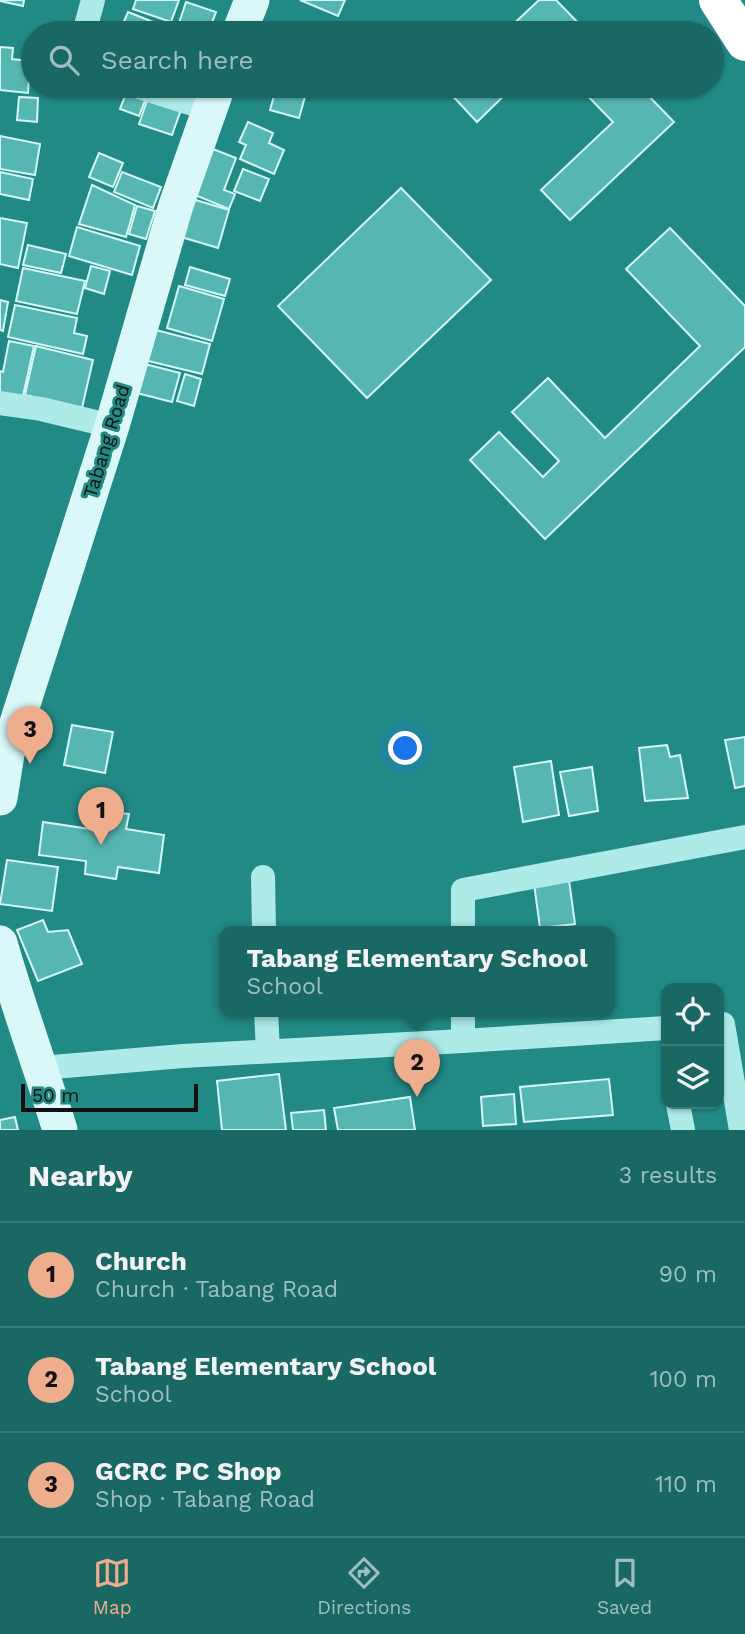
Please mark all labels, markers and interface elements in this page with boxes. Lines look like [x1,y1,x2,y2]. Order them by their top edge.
search box [21,21,724,98]
icon: search [45,41,83,79]
text: Search here [101,45,253,75]
street label: Tabang Road [78,381,135,501]
pin: 3 [7,706,53,764]
your location [388,731,422,765]
pin: 1 [78,787,124,845]
popup [219,926,615,1017]
text: Tabang Elementary School [246,943,588,973]
text: School [246,973,323,1000]
map controls [661,983,724,1109]
button: locate [661,983,724,1046]
pin: 2 [394,1039,440,1097]
button: layers [661,1046,724,1109]
scale bar [21,1081,198,1113]
text: 50 m [32,1084,79,1107]
text: Nearby [28,1158,133,1193]
text: 3 results [619,1162,717,1189]
text: Church [95,1246,187,1276]
text: 1 [46,1261,56,1288]
text: 90 m [659,1261,717,1288]
text: Church · Tabang Road [95,1276,338,1303]
text: Tabang Elementary School [95,1351,436,1381]
text: 2 [44,1366,58,1393]
text: 100 m [650,1366,717,1393]
text: School [95,1381,172,1408]
text: GCRC PC Shop [95,1456,282,1486]
text: 3 [44,1471,58,1498]
text: 110 m [655,1471,717,1498]
text: Shop · Tabang Road [95,1486,315,1513]
tab: Map [93,1554,132,1619]
tab: Directions [317,1554,411,1619]
tab: Saved [597,1554,652,1619]

